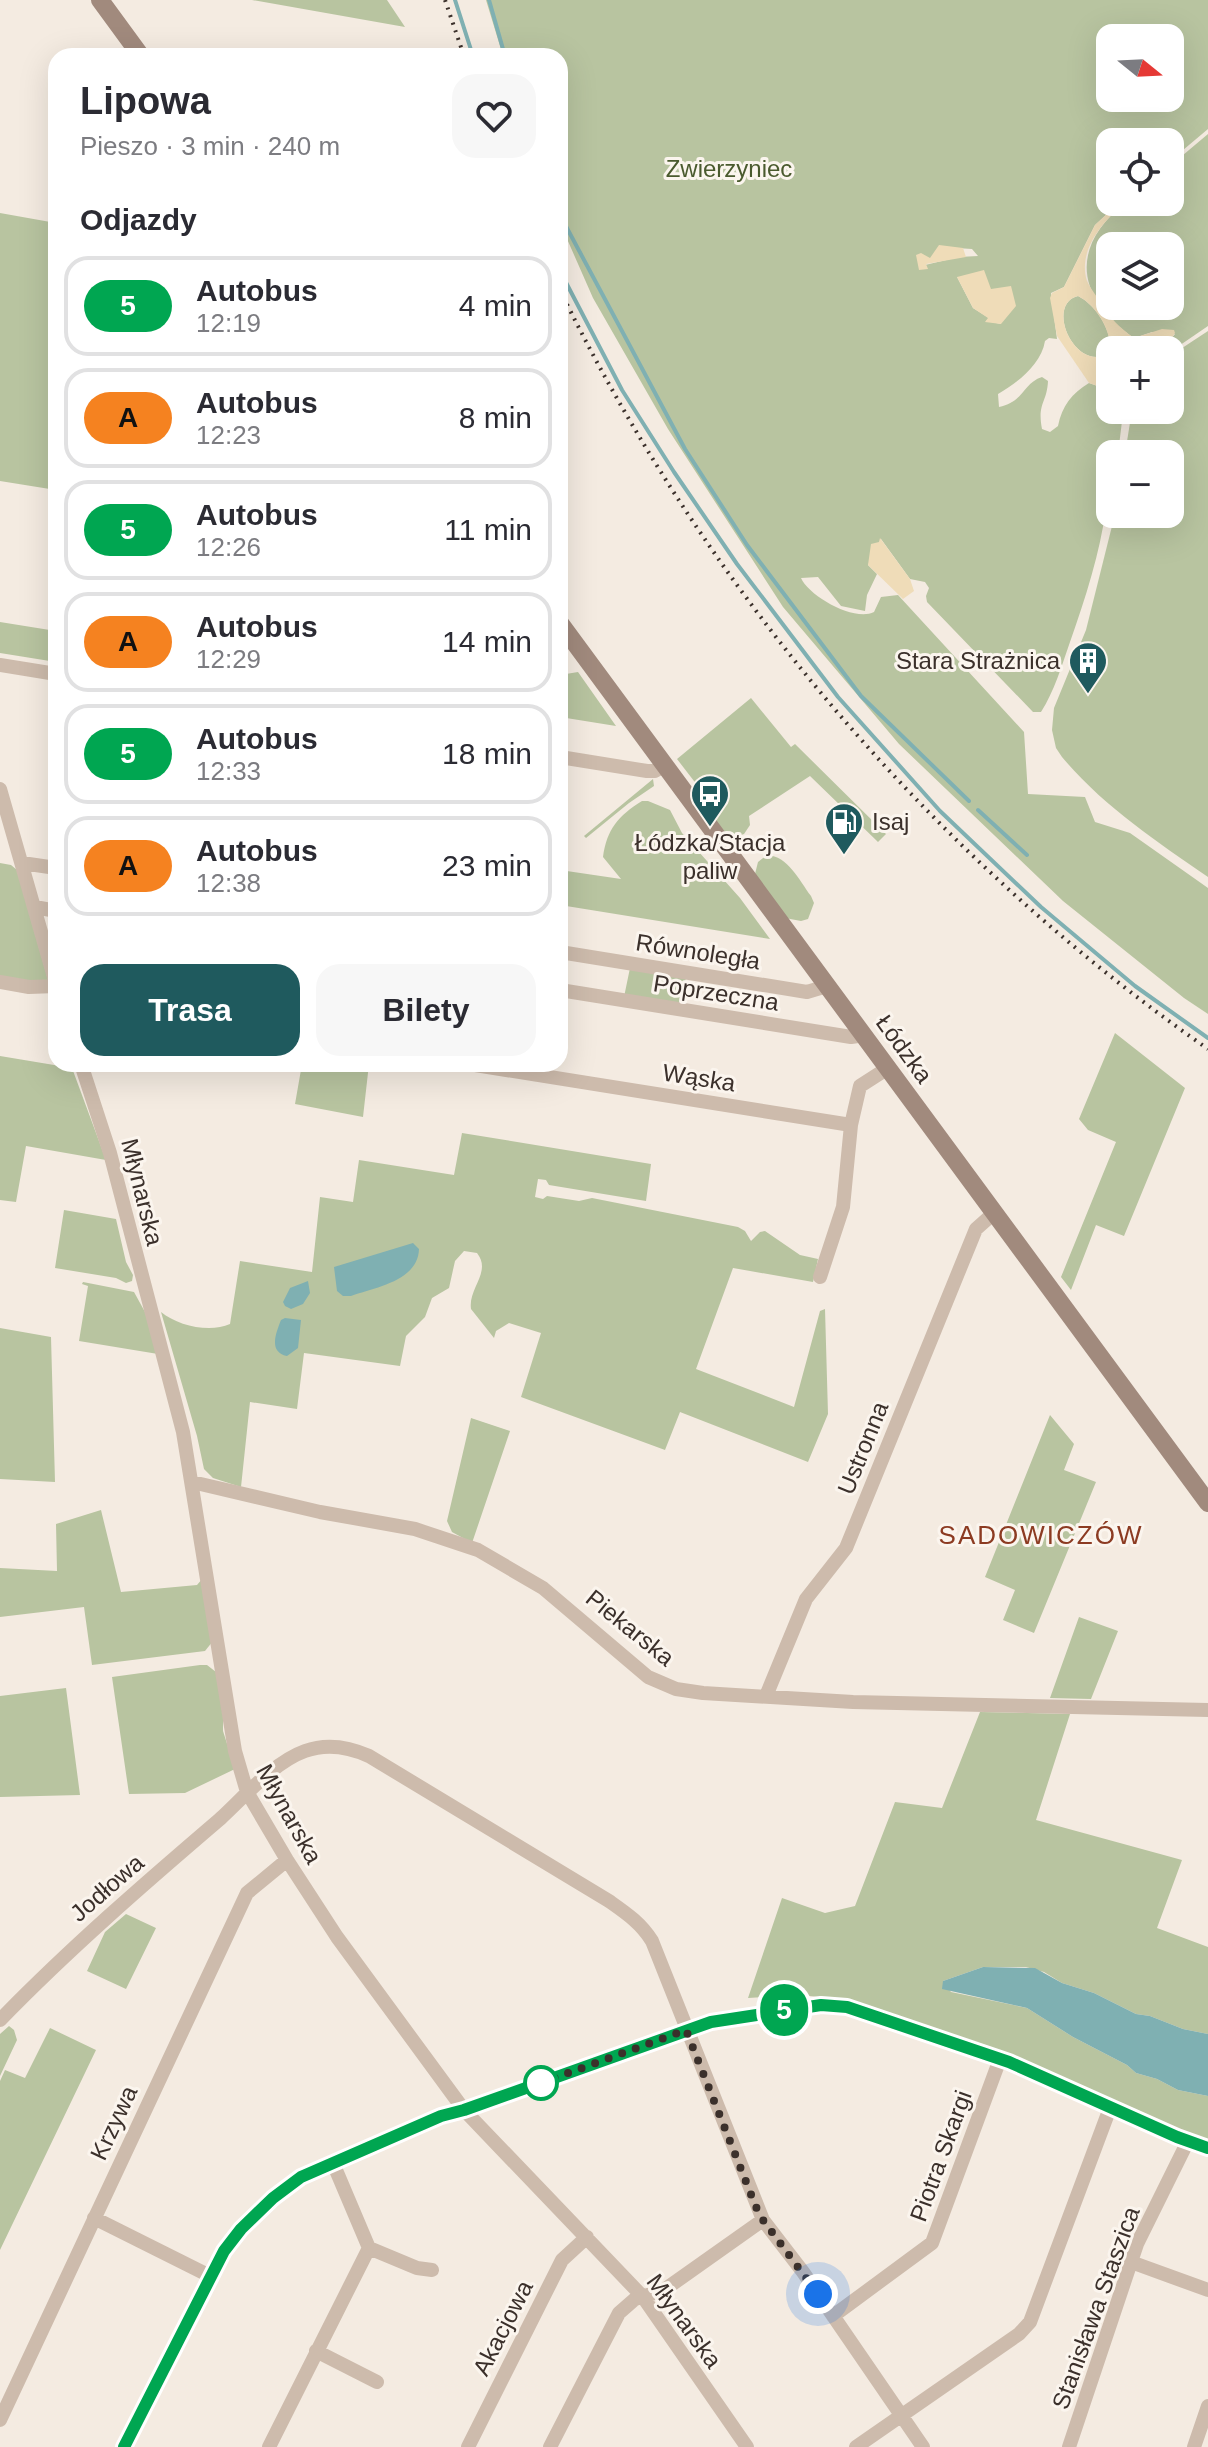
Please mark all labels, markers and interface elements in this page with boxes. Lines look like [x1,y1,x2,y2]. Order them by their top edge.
north arrow [1096,24,1184,112]
map controls [1096,24,1184,528]
button: heart [452,74,536,158]
text: Lipowa [80,80,211,122]
button: locate [1096,128,1184,216]
text: Pieszo · 3 min · 240 m [80,131,340,161]
park label: Zwierzyniec [666,155,792,182]
text: Odjazdy [80,203,197,236]
button: layers [1096,232,1184,320]
text: Autobus [196,274,318,307]
text: 4 min [459,289,532,322]
text: 5 [120,290,136,321]
text: 12:19 [196,308,261,338]
button: + [1096,336,1184,424]
text: Autobus [196,386,318,419]
text: 8 min [459,401,532,434]
text: A [118,402,138,433]
text: 12:23 [196,420,261,450]
button: − [1096,440,1184,528]
text: Autobus [196,498,318,531]
text: 11 min [444,513,532,546]
text: 5 [120,514,136,545]
text: 12:26 [196,532,261,562]
text: Autobus [196,610,318,643]
text: 14 min [442,625,532,658]
text: A [118,626,138,657]
building icon: Stara Strażnica [1067,640,1109,695]
text: 12:29 [196,644,261,674]
place label: Stara Strażnica [896,647,1061,674]
text: Autobus [196,722,318,755]
text: 18 min [442,737,532,770]
text: 5 [120,738,136,769]
text: 12:33 [196,756,261,786]
bus stop icon: Łódzka/Stacja paliw [689,773,731,828]
fuel station icon: Isaj [823,801,865,856]
place label: Isaj [872,808,909,835]
place label: Łódzka/Stacja paliw [635,829,786,884]
text: Autobus [196,834,318,867]
text: 23 min [442,849,532,882]
text: A [118,850,138,881]
text: 12:38 [196,868,261,898]
street label: Równoległa [634,928,763,975]
button: Trasa [80,964,300,1056]
button: Bilety [316,964,536,1056]
street label: Poprzeczna [651,969,781,1016]
street label: Łódzka [871,1009,938,1088]
street label: Wąska [661,1058,738,1097]
street label: Młynarska [116,1136,169,1249]
street label: Ustronna [832,1397,894,1498]
district label: SADOWICZÓW [939,1520,1143,1550]
street label: Piekarska [581,1584,680,1672]
street label: Młynarska [251,1759,328,1869]
street label: Jodłowa [65,1848,149,1927]
line badge: 5 [758,1984,810,2036]
text: 5 [776,1994,792,2025]
unlabelled marker [524,2066,558,2100]
street label: Krzywa [85,2081,143,2164]
street label: Piotra Skargi [904,2087,977,2225]
street label: Stanisława Staszica [1046,2202,1145,2413]
street label: Młynarska [641,2269,728,2373]
your location [798,2274,838,2314]
street label: Akacjowa [467,2275,538,2380]

